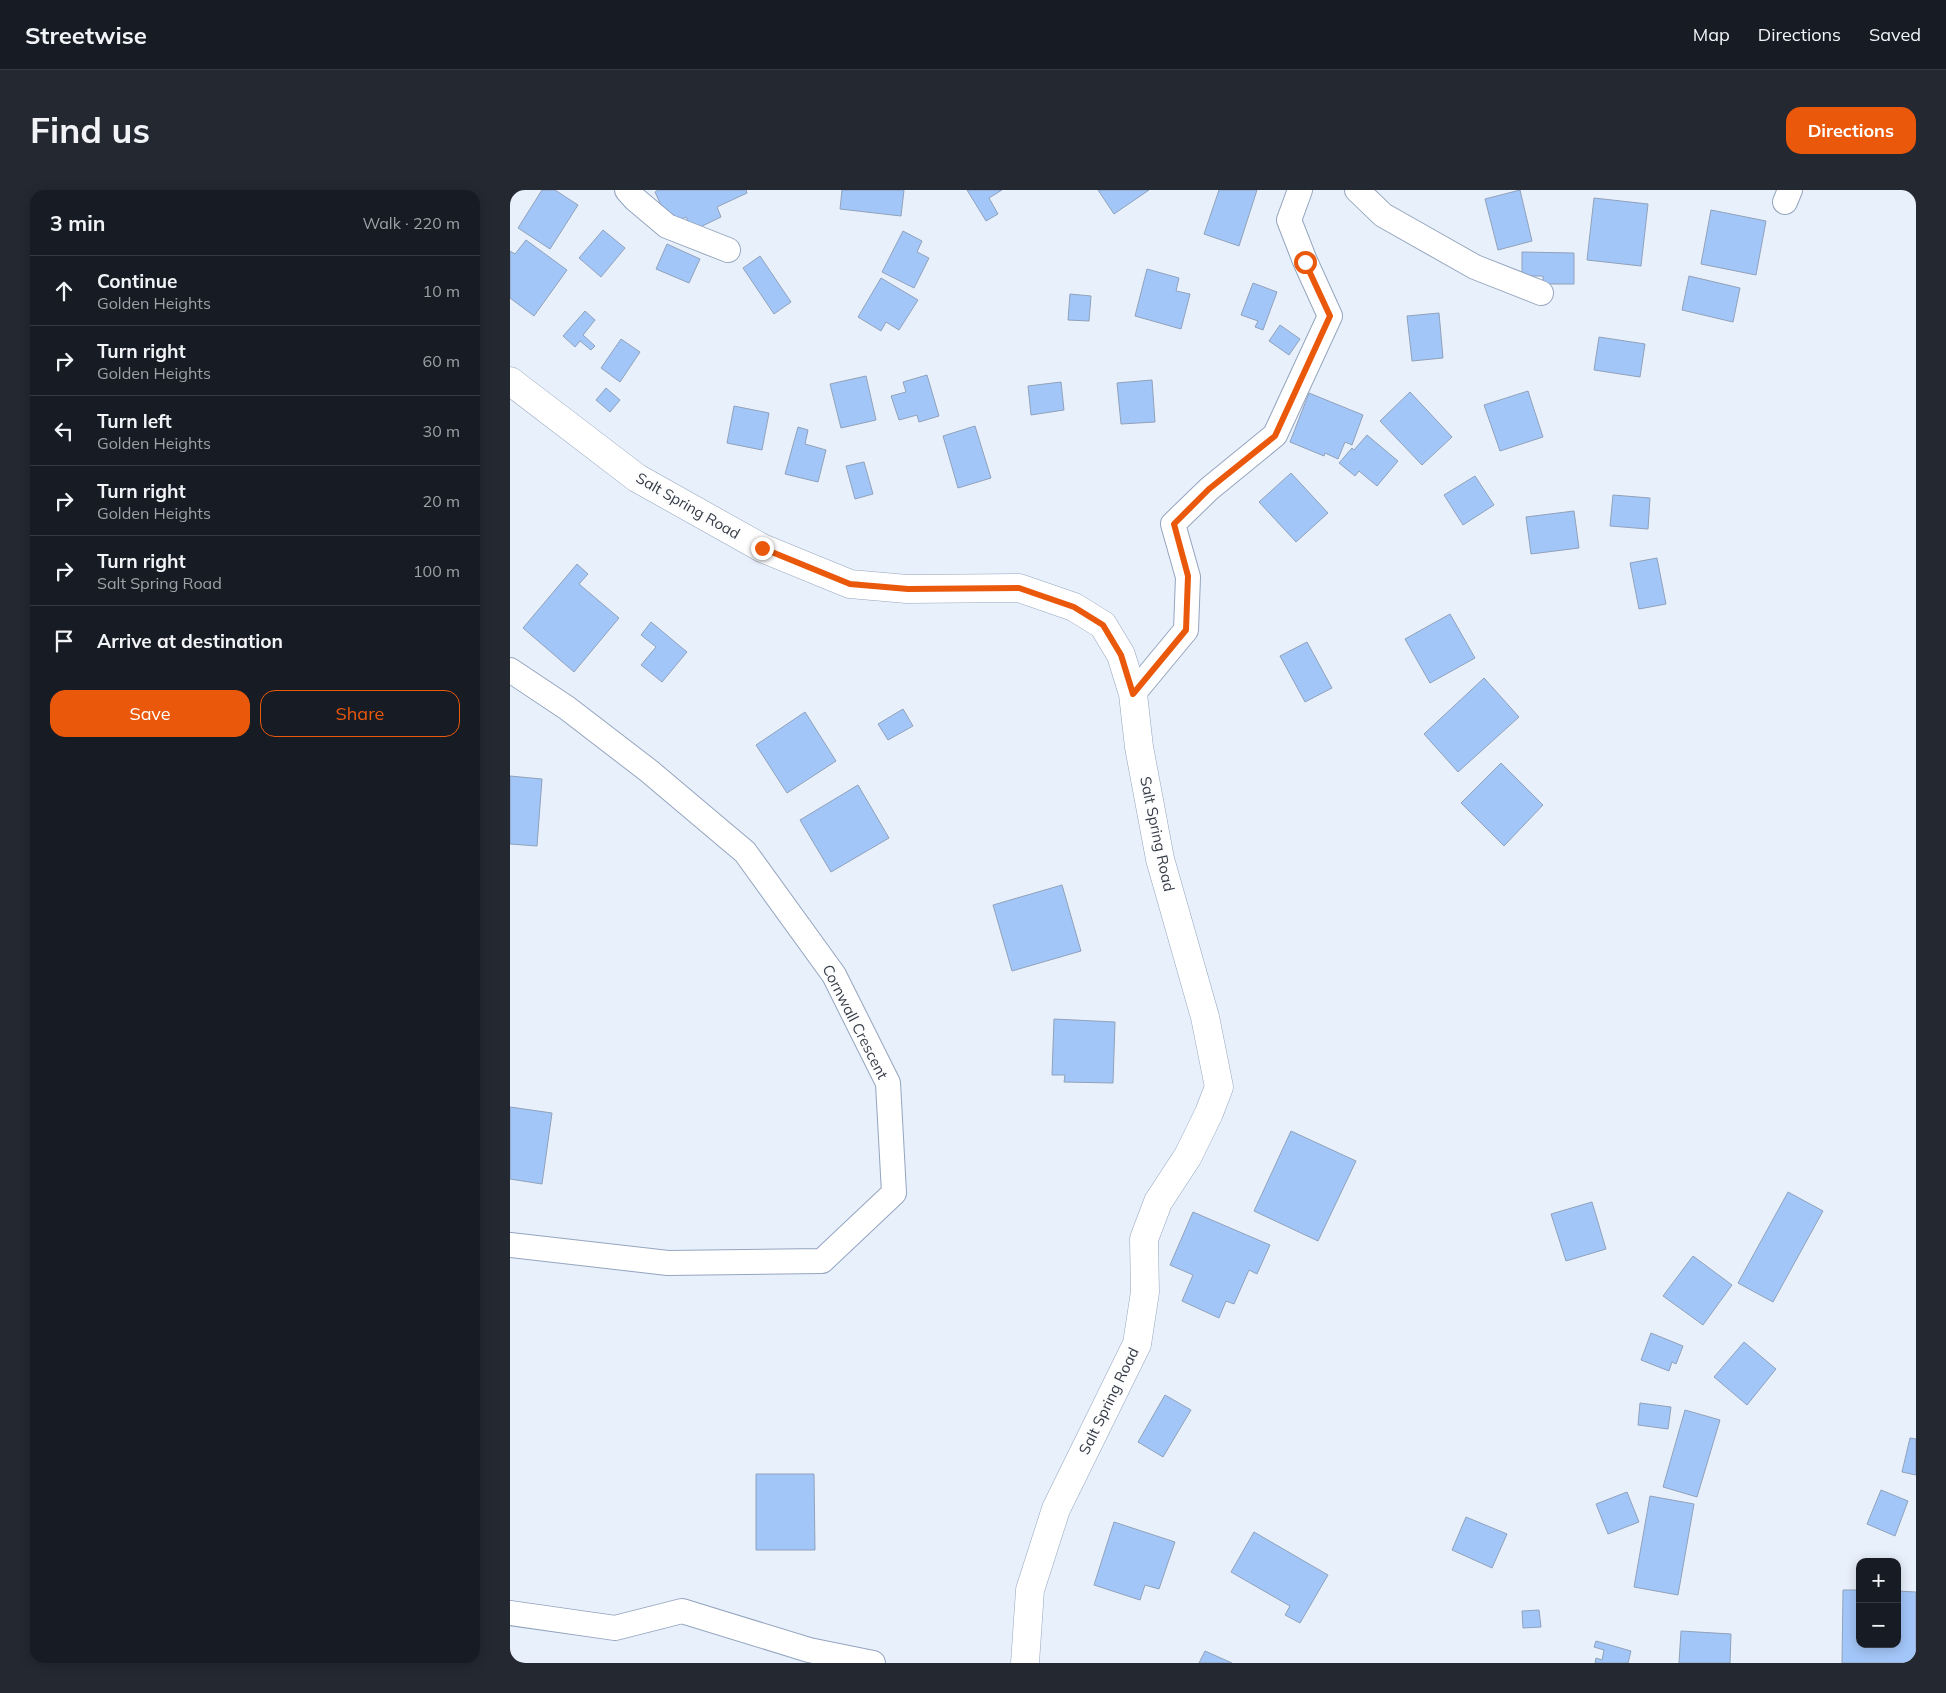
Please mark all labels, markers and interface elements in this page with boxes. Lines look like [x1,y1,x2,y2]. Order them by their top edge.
text: Streetwise [25,20,147,50]
text: Map [1693,23,1730,46]
text: Directions [1758,23,1841,46]
text: Saved [1869,23,1921,46]
button: Directions [1786,107,1916,154]
text: Find us [30,108,150,152]
text: 3 min [50,210,105,236]
text: Walk · 220 m [362,213,460,233]
route start [1294,251,1317,274]
text: Continue [97,269,177,293]
icon: ahead [50,277,78,305]
text: 10 m [423,281,460,301]
text: Golden Heights [97,293,211,313]
text: Turn right [97,339,186,363]
icon: right [50,347,78,375]
text: 60 m [423,351,460,371]
text: Golden Heights [97,363,211,383]
text: Turn left [97,409,172,433]
icon: left [50,417,78,445]
text: 30 m [423,421,460,441]
text: Golden Heights [97,433,211,453]
street label: Salt Spring Road [633,468,744,543]
text: Turn right [97,479,186,503]
icon: right [50,487,78,515]
text: 20 m [423,491,460,511]
text: Golden Heights [97,503,211,523]
route end [751,537,774,560]
text: Turn right [97,549,186,573]
icon: right [50,557,78,585]
text: 100 m [413,561,460,581]
text: Salt Spring Road [97,573,222,593]
icon: arrive [50,627,78,655]
text: Arrive at destination [97,629,283,653]
button: Save [50,690,250,737]
button: Share [260,690,460,737]
street label: Salt Spring Road [1136,775,1179,893]
street label: Cornwall Crescent [818,961,893,1082]
street label: Salt Spring Road [1074,1344,1143,1458]
map controls [1856,1558,1901,1648]
button: + [1856,1558,1901,1603]
button: − [1856,1603,1901,1648]

